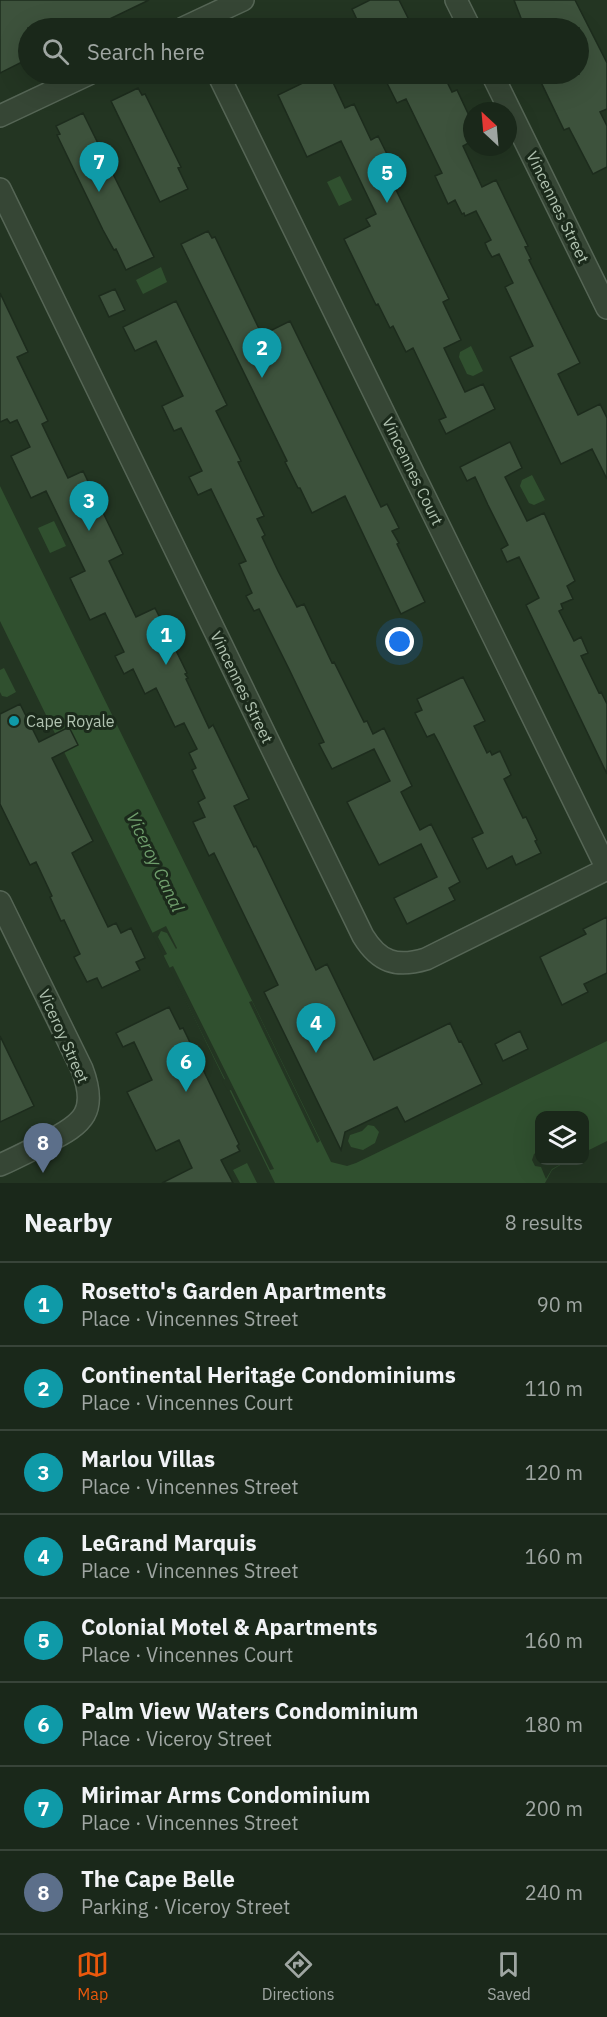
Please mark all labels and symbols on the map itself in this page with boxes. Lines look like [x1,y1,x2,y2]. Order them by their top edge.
north arrow [463,102,517,156]
pin: 7 [80,142,118,192]
street label: Vincennes Street [522,148,594,266]
pin: 5 [368,154,406,203]
pin: 2 [242,328,282,378]
street label: Vincennes Court [378,414,448,528]
pin: 3 [70,482,109,531]
pin: 1 [146,616,186,665]
your location [385,627,414,656]
street label: Vincennes Street [206,628,278,746]
place label: Cape Royale [26,711,115,731]
marker: Cape Royale [7,714,21,728]
water label: Viceroy Canal [121,808,190,916]
street label: Viceroy Street [34,986,94,1086]
pin: 4 [296,1004,336,1053]
pin: 6 [166,1042,206,1092]
pin: 8 [24,1124,63,1173]

